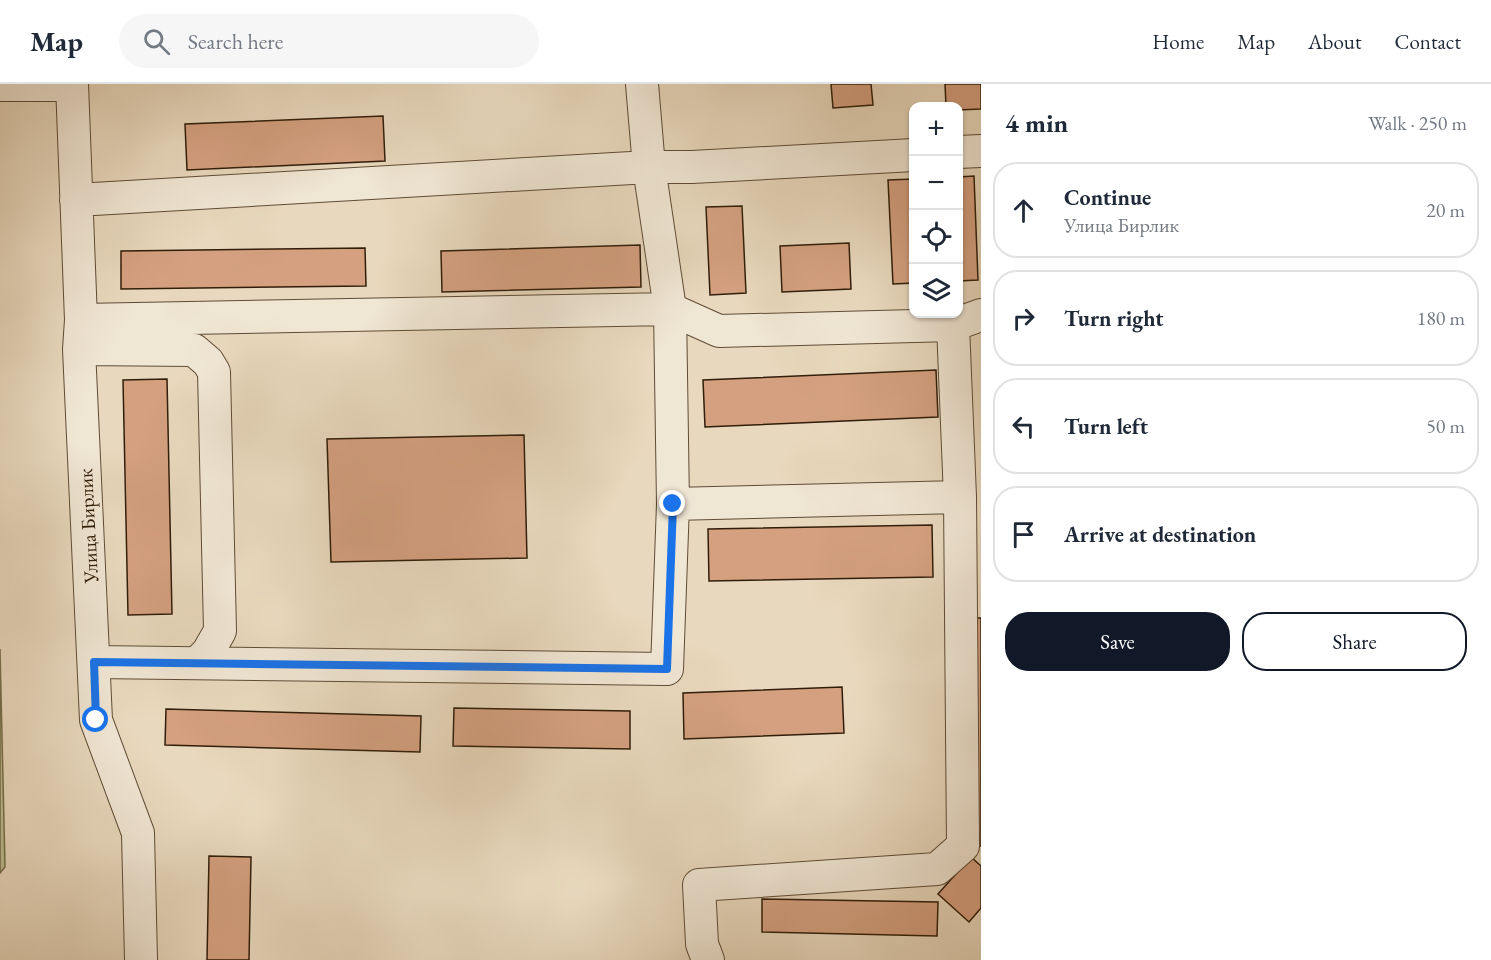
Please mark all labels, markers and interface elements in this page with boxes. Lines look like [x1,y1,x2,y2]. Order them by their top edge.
search box [119,14,539,68]
text: Map [30,23,83,59]
icon: search [140,25,173,58]
text: Search here [188,27,283,56]
text: Home [1152,28,1204,55]
text: Map [1237,28,1275,55]
text: About [1308,28,1361,55]
text: Contact [1394,28,1461,55]
map controls [909,102,963,318]
button: + [909,102,963,156]
text: 4 min [1005,106,1068,140]
text: Walk · 250 m [1368,110,1467,136]
button: − [909,156,963,210]
text: Continue [1064,183,1151,212]
icon: ahead [1007,194,1040,227]
text: 20 m [1426,197,1465,223]
button: locate [909,210,963,264]
text: Улица Бирлик [1064,212,1179,238]
button: layers [909,264,963,318]
icon: right [1007,302,1040,335]
text: Turn right [1064,304,1163,333]
text: 180 m [1417,305,1465,331]
icon: left [1007,410,1040,443]
text: Turn left [1064,412,1148,441]
text: 50 m [1426,413,1465,439]
street label: Улица Бирлик [72,467,104,585]
route end [659,490,685,516]
icon: arrive [1007,518,1040,551]
text: Arrive at destination [1064,520,1256,549]
button: Save [1005,612,1230,671]
button: Share [1242,612,1467,671]
route start [82,706,108,732]

